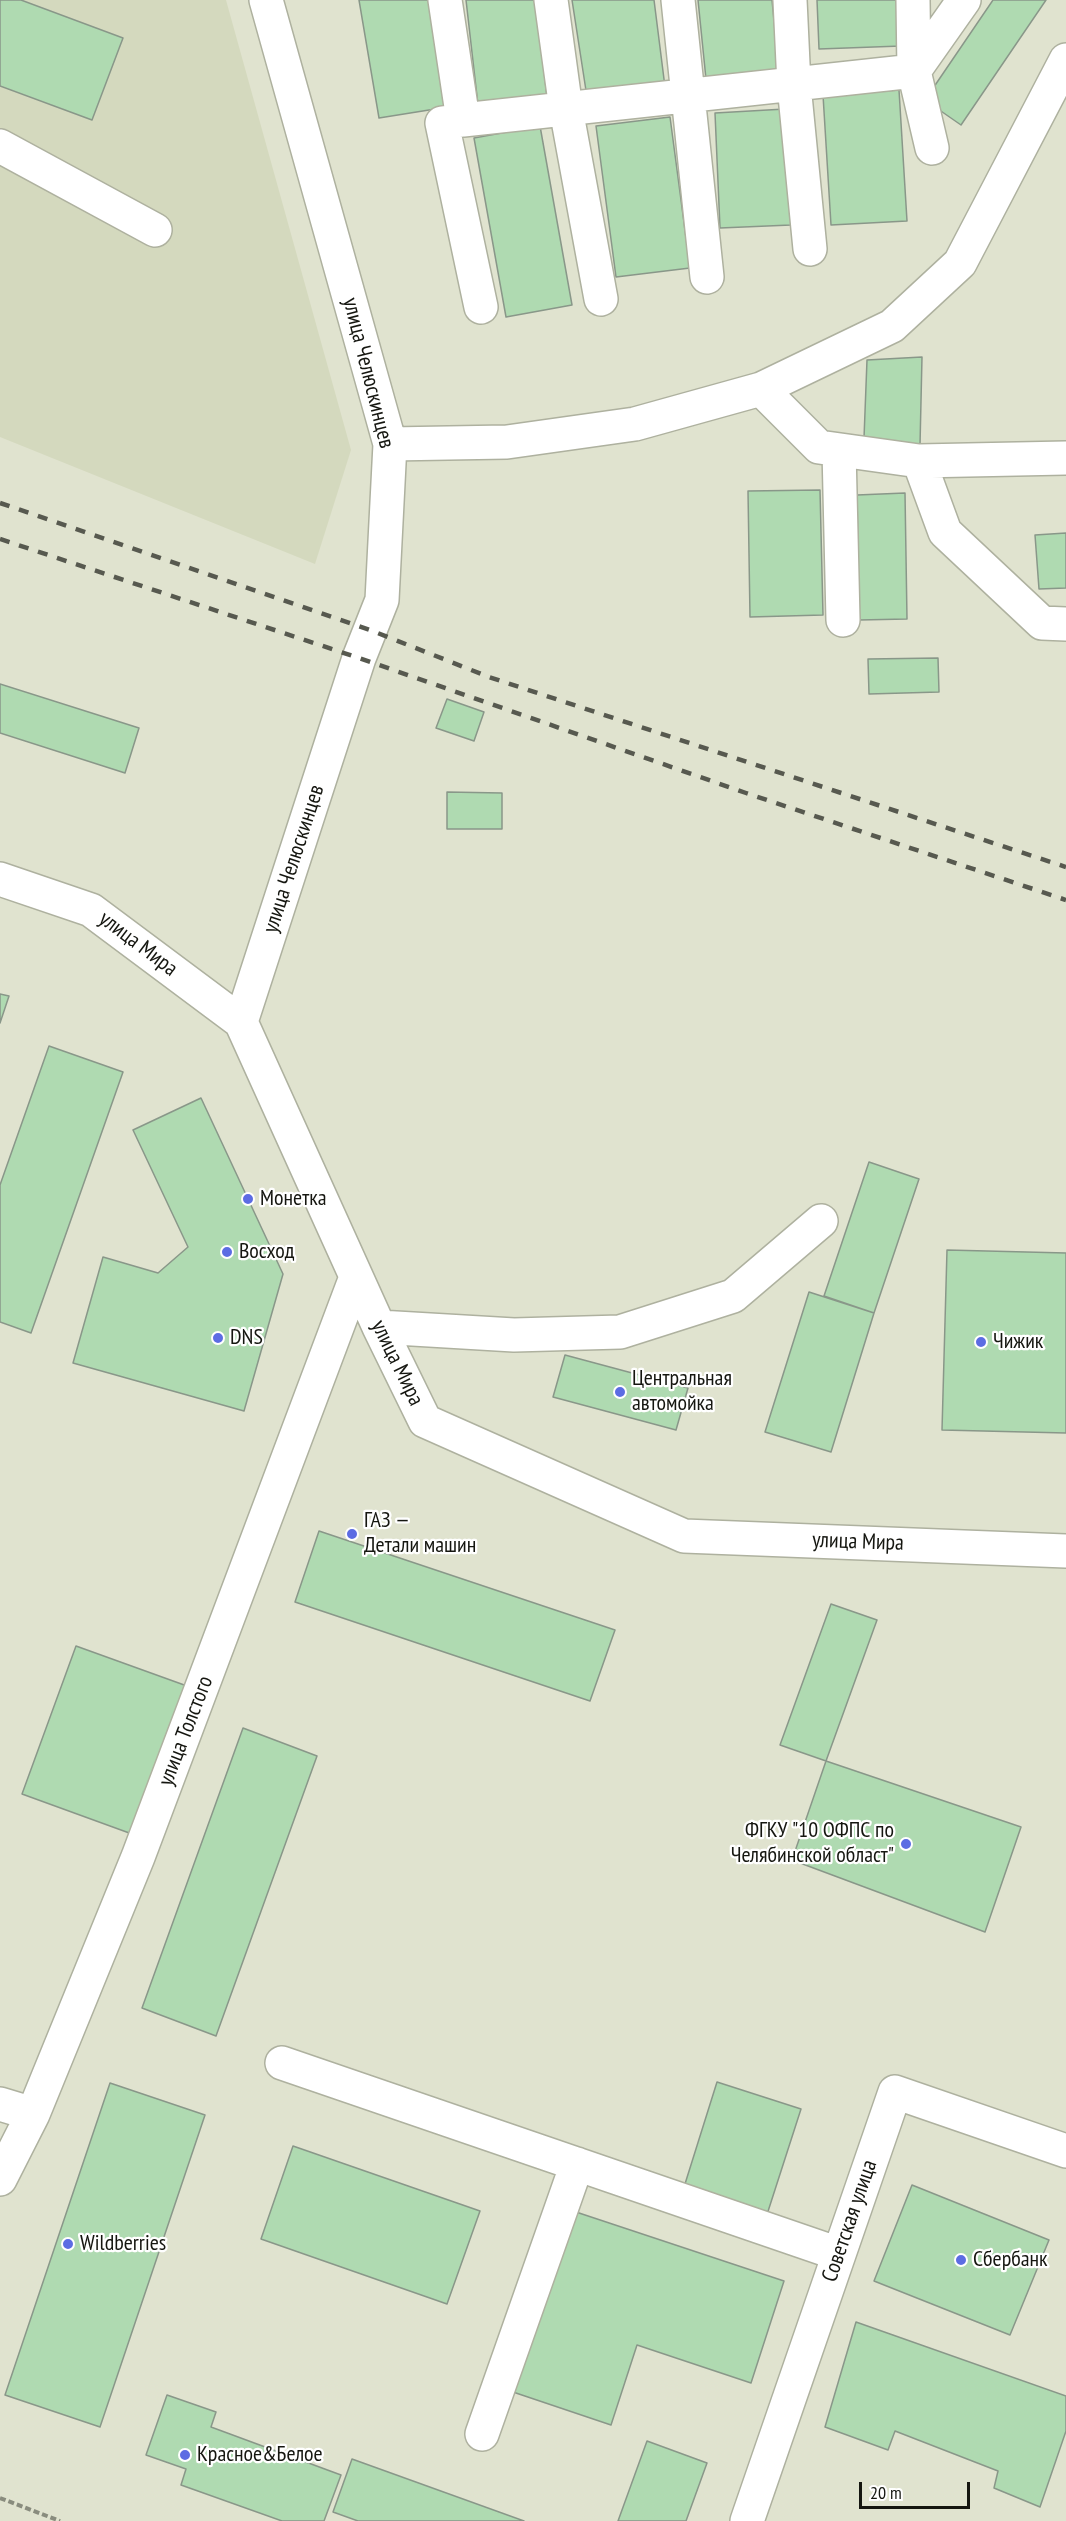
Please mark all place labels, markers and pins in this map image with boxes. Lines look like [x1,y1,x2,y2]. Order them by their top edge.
place label: Монетка [260,1186,327,1212]
marker: Монетка [241,1192,255,1206]
place label: Восход [239,1239,294,1265]
marker: Восход [220,1245,234,1259]
place label: DNS [230,1325,263,1351]
place label: Чижик [993,1329,1043,1355]
marker: DNS [211,1331,225,1345]
marker: Чижик [974,1335,988,1349]
place label: Центральная автомойка [632,1366,732,1418]
marker: Центральная автомойка [613,1385,627,1399]
place label: ГАЗ — Детали машин [364,1508,476,1560]
marker: ГАЗ — Детали машин [345,1527,359,1541]
place label: ФГКУ "10 ОФПС по Челябинской област" [731,1818,894,1870]
marker: ФГКУ "10 ОФПС по Челябинской област" [899,1837,913,1851]
place label: Wildberries [80,2231,166,2257]
marker: Wildberries [61,2237,75,2251]
place label: Сбербанк [973,2247,1048,2273]
marker: Сбербанк [954,2253,968,2267]
place label: Красное&Белое [197,2442,323,2468]
marker: Красное&Белое [178,2448,192,2462]

